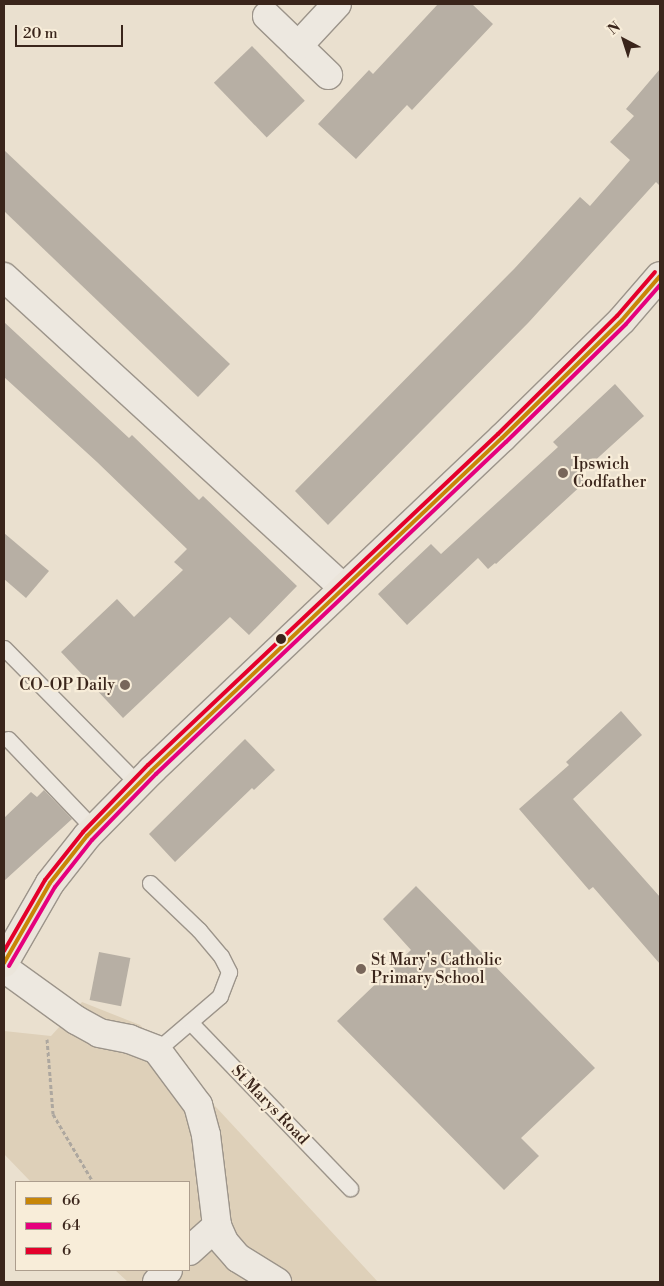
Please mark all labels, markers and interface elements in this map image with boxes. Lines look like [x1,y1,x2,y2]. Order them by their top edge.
scale bar [18,15,125,47]
north arrow [599,15,649,65]
text: N [604,18,624,39]
text: 20 m [23,24,58,43]
place label: Ipswich Codfather [573,454,646,492]
marker: Ipswich Codfather [557,467,569,479]
unlabelled marker [276,634,286,644]
place label: CO-OP Daily [19,675,115,695]
marker: CO-OP Daily [119,679,131,691]
place label: St Mary's Catholic Primary School [371,950,502,988]
marker: St Mary's Catholic Primary School [355,963,367,975]
street label: St Marys Road [227,1061,313,1149]
legend [15,1181,190,1271]
text: 66 [62,1191,80,1210]
text: 64 [62,1216,80,1235]
text: 6 [62,1241,71,1260]

